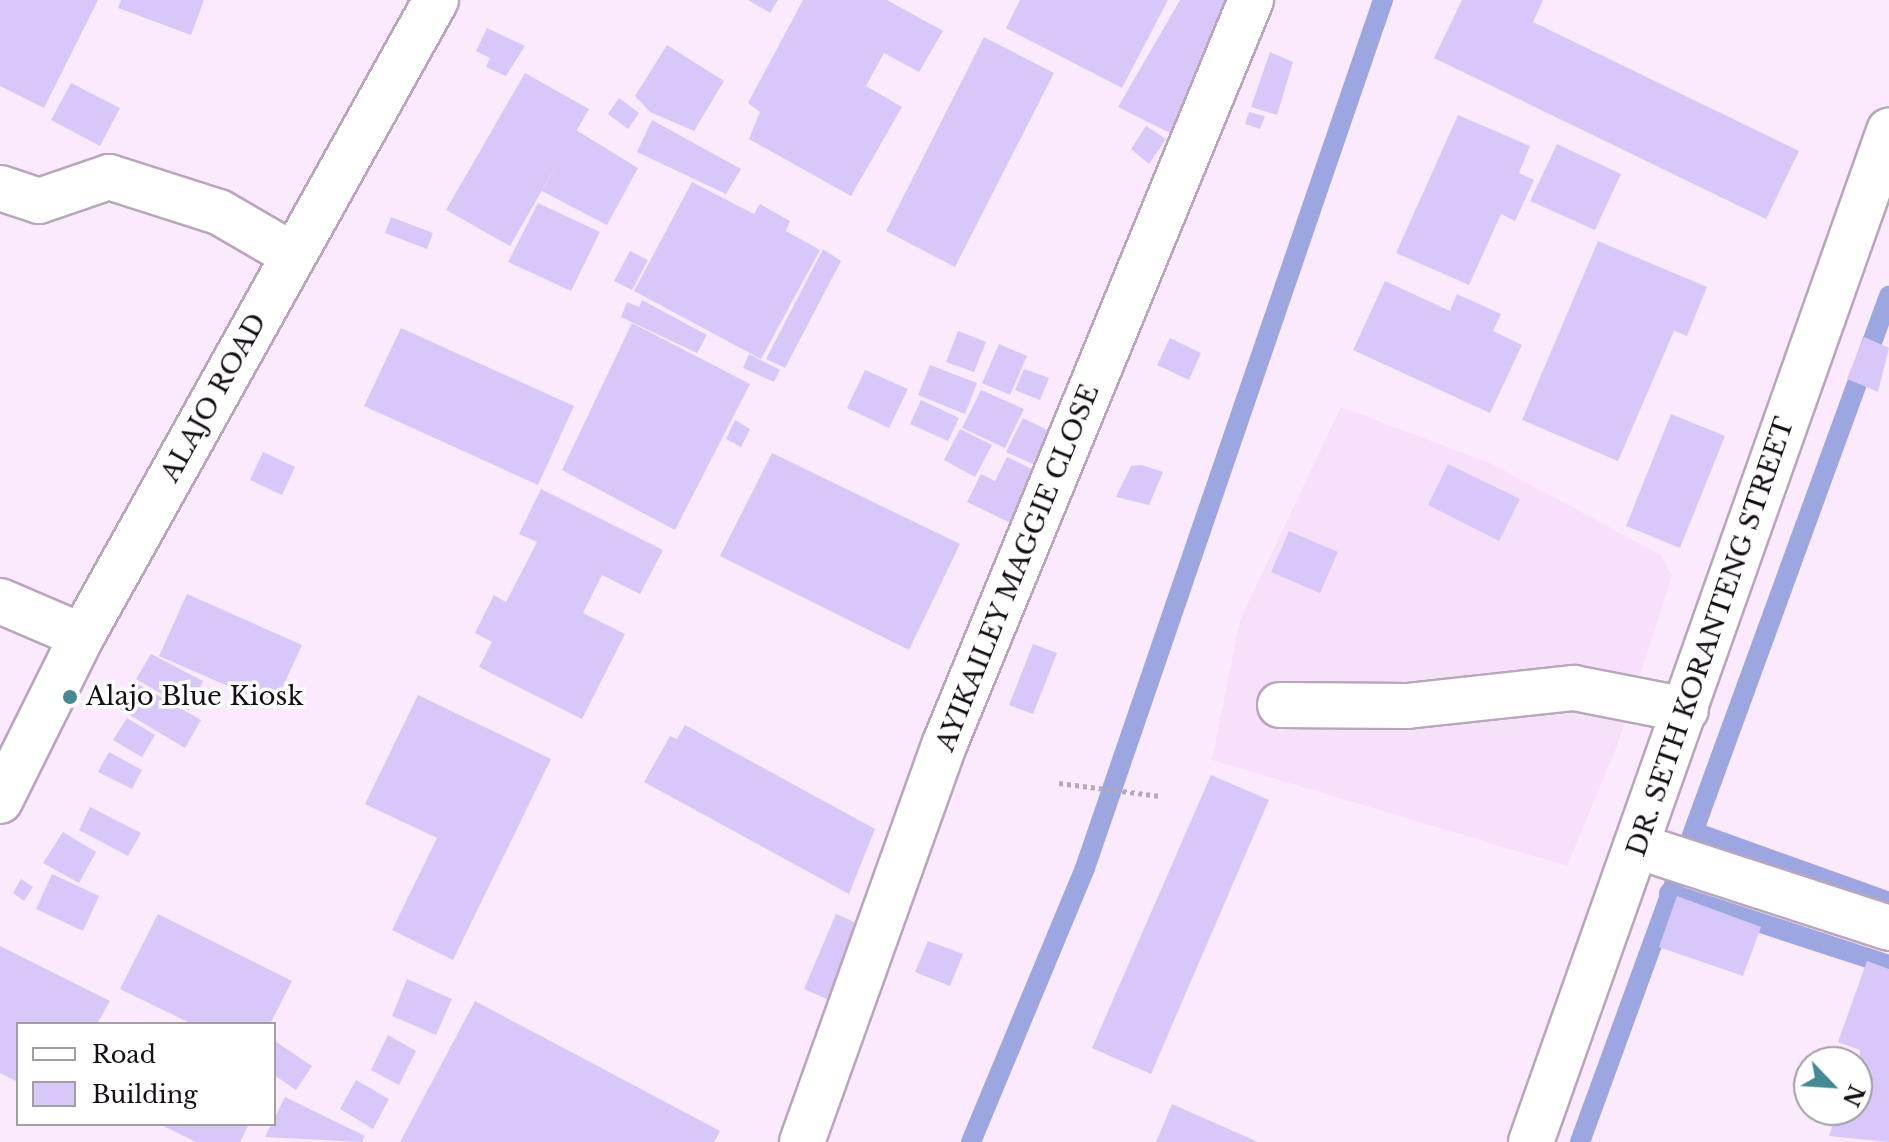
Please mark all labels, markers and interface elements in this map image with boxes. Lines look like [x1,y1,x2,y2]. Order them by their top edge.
street label: ALAJO ROAD [155,308,273,488]
street label: AYIKAILEY MAGGIE CLOSE [930,380,1106,756]
street label: DR. SETH KORANTENG STREET [1621,413,1801,861]
place label: Alajo Blue Kiosk [86,681,303,713]
marker: Alajo Blue Kiosk [61,688,79,706]
legend [16,1022,276,1126]
text: Road [92,1040,156,1069]
north arrow [1793,1046,1873,1126]
text: Building [92,1080,198,1109]
text: N [1837,1080,1870,1111]

